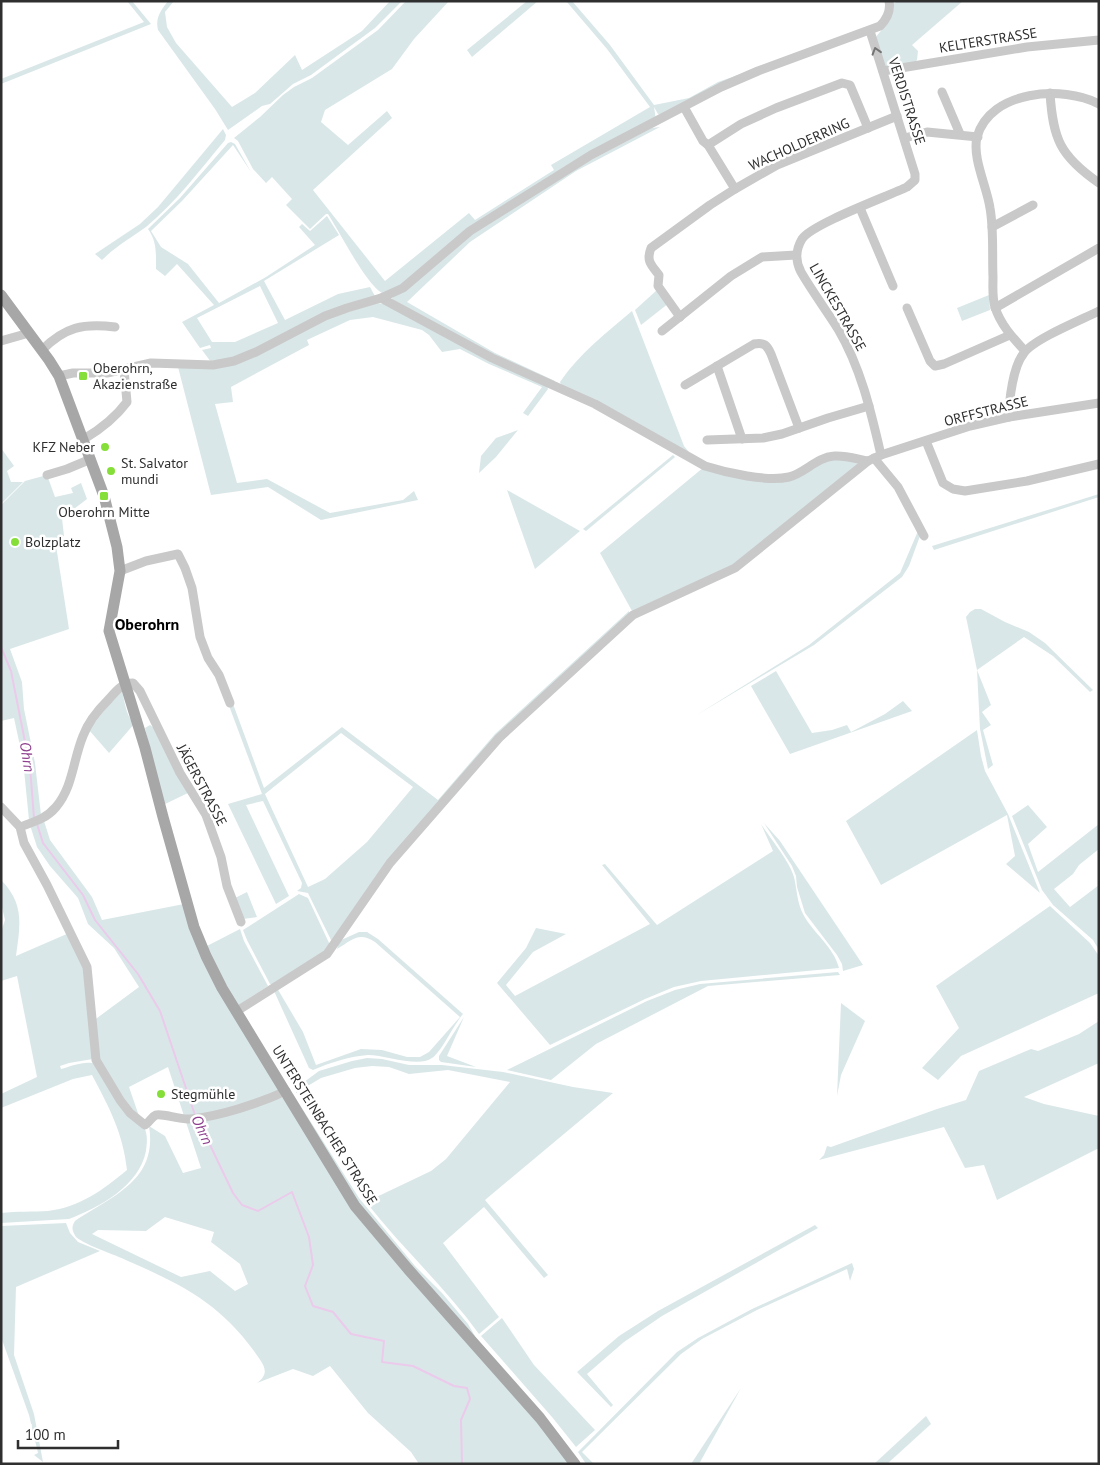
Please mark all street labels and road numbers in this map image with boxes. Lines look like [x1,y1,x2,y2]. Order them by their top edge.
street label: KELTERSTRASSE [938,23,1038,57]
street label: VERDISTRASSE [884,54,930,147]
street label: WACHOLDERRING [746,114,852,174]
street label: LINCKESTRASSE [806,260,870,354]
street label: ORFFSTRASSE [942,392,1030,430]
street label: JÄGERSTRASSE [172,740,231,829]
street label: UNTERSTEINBACHER STRASSE [268,1042,382,1208]

